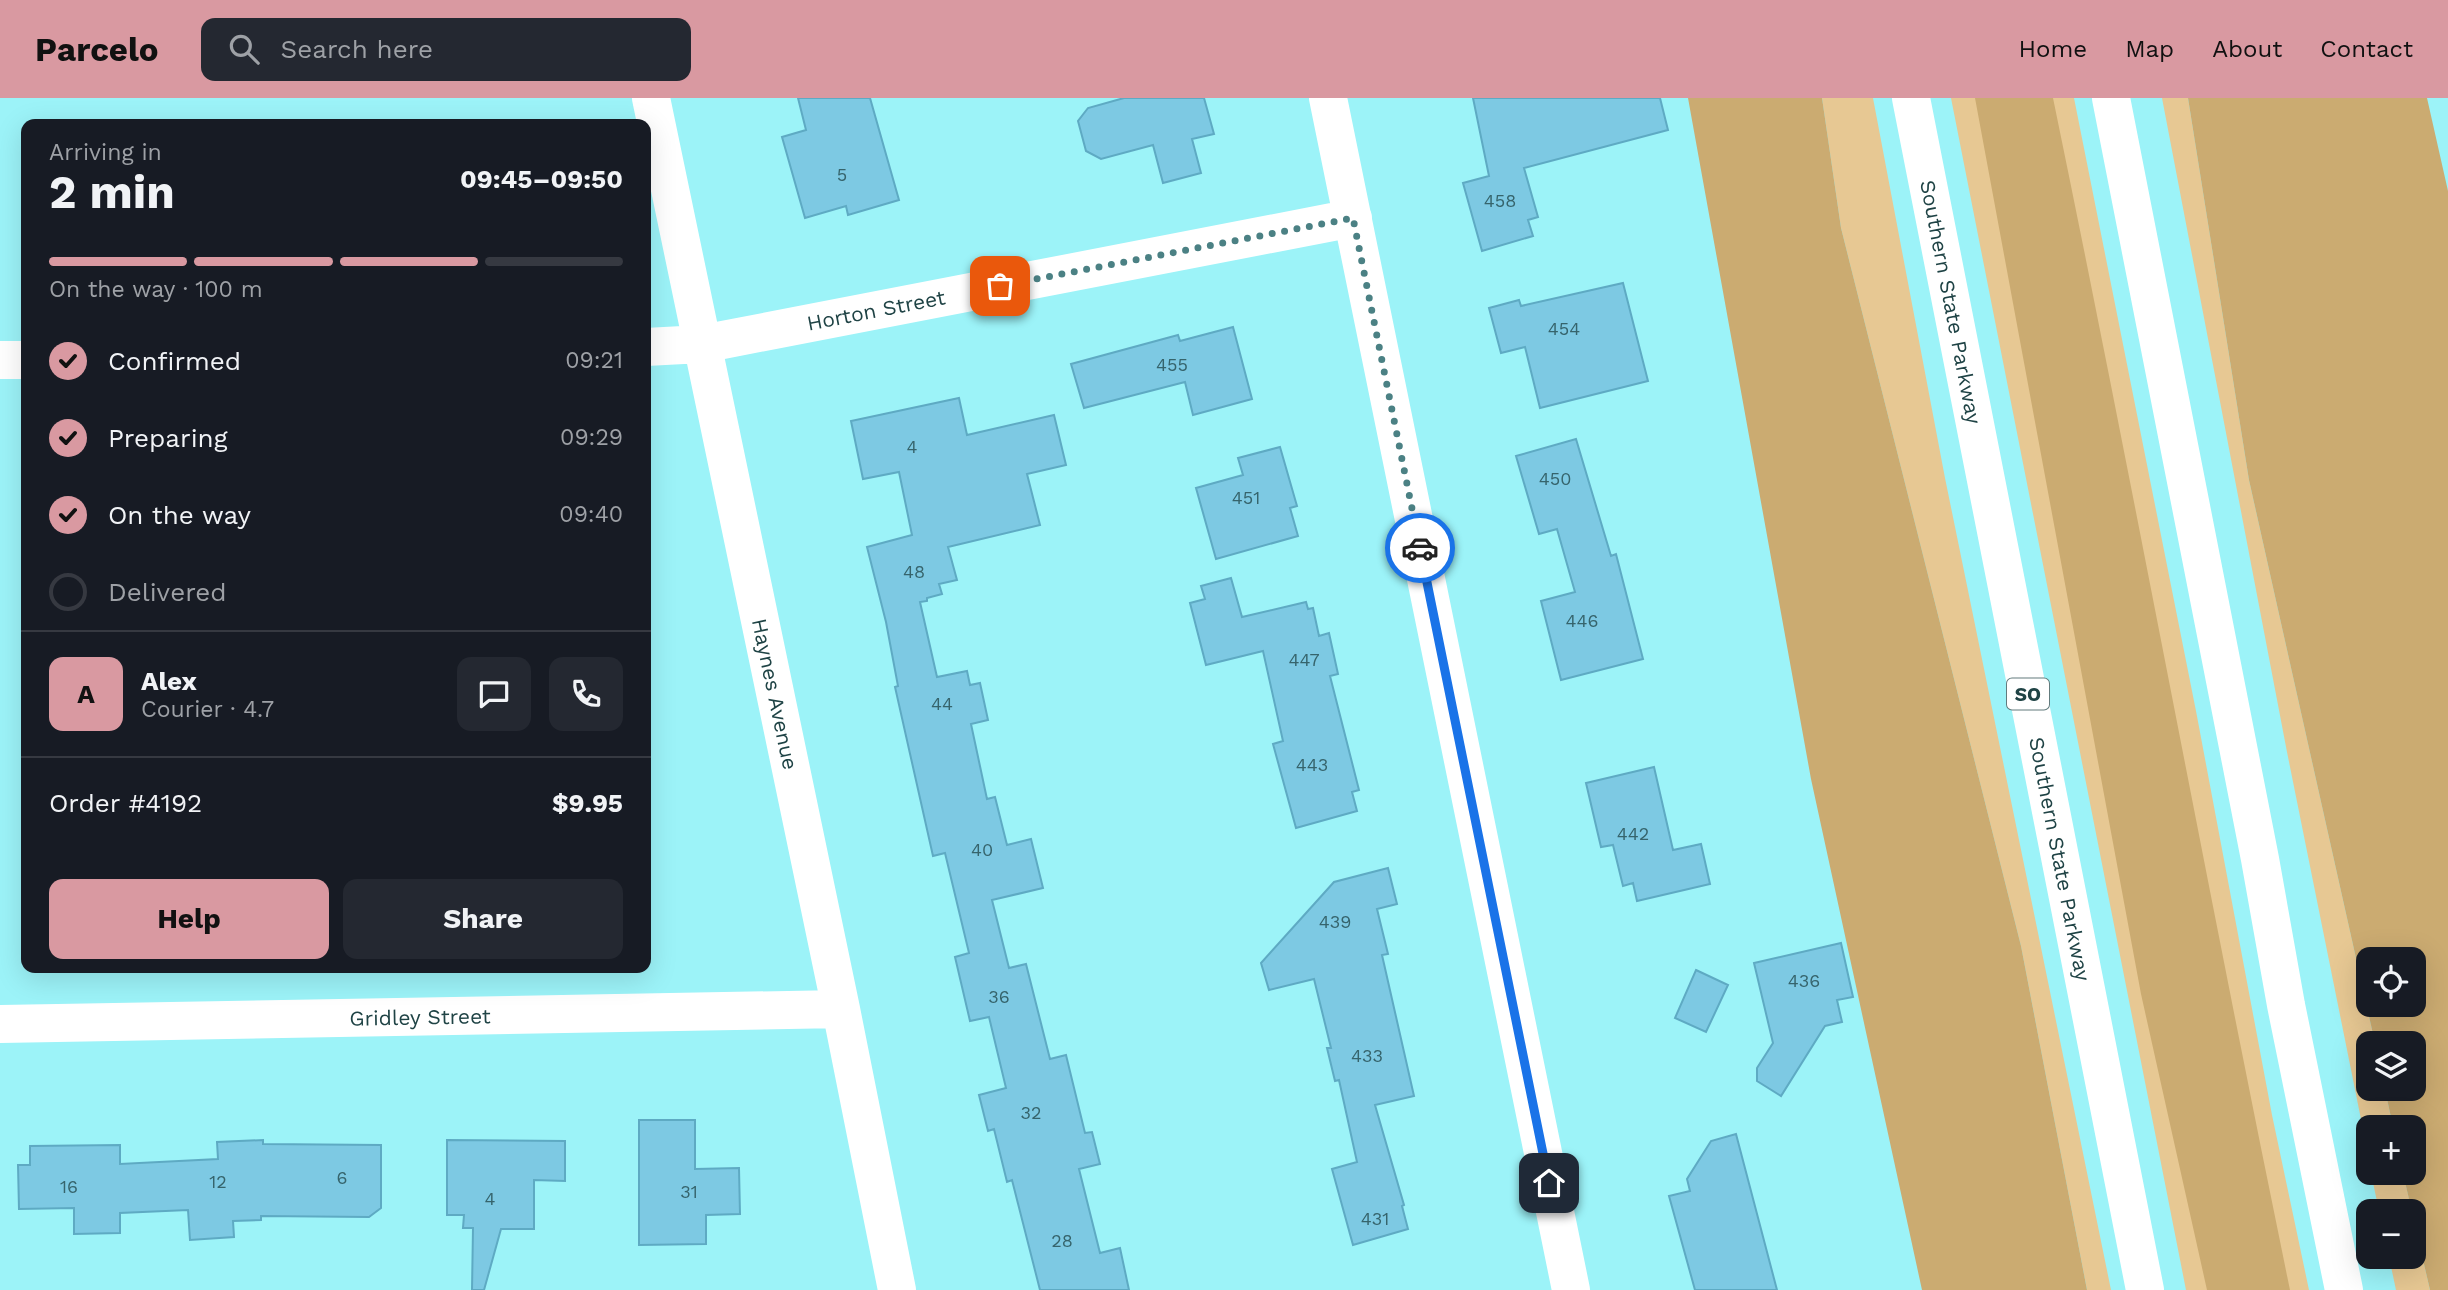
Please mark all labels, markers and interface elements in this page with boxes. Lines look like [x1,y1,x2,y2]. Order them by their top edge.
search box [201,18,691,81]
text: Parcelo [35,30,159,69]
icon: search [225,30,263,68]
text: Search here [281,34,433,64]
text: Home [2019,35,2087,63]
text: Map [2125,35,2174,63]
text: About [2212,35,2282,63]
text: Contact [2320,35,2413,63]
text: Arriving in [49,139,162,166]
text: 09:45–09:50 [460,164,623,194]
house number: 5 [837,164,847,185]
text: 2 min [49,165,175,219]
street label: Southern State Parkway [1915,178,1987,426]
house number: 458 [1484,190,1516,211]
pin [970,256,1030,316]
icon: bag [981,267,1019,305]
text: On the way · 100 m [49,276,263,303]
street label: Horton Street [805,284,948,336]
house number: 454 [1548,318,1580,339]
icon: check [49,342,87,380]
text: Confirmed [108,346,241,376]
text: 09:21 [565,347,623,374]
house number: 455 [1156,354,1188,375]
icon: check [49,419,87,457]
text: Preparing [108,423,228,453]
text: 09:29 [560,424,623,451]
house number: 4 [907,436,918,457]
house number: 450 [1539,468,1571,489]
house number: 451 [1232,487,1260,508]
icon: check [49,496,87,534]
text: On the way [108,500,251,530]
text: 09:40 [559,501,623,528]
courier [1385,513,1455,583]
icon: car [1401,529,1439,567]
house number: 48 [903,561,925,582]
text: Delivered [108,577,227,607]
house number: 446 [1566,610,1598,631]
street label: Haynes Avenue [747,616,803,772]
house number: 447 [1288,649,1320,670]
button: chat [457,657,531,731]
button: phone [549,657,623,731]
text: Alex [141,666,197,696]
road number: SO [2007,678,2049,709]
text: A [77,679,95,709]
house number: 44 [931,693,953,714]
text: Courier · 4.7 [141,696,274,723]
street label: Southern State Parkway [2024,735,2096,983]
house number: 443 [1296,754,1328,775]
text: Order #4192 [49,788,202,818]
text: $9.95 [552,788,623,818]
house number: 442 [1617,823,1649,844]
house number: 40 [971,839,993,860]
button: Help [49,879,329,959]
button: Share [343,879,623,959]
house number: 439 [1319,911,1351,932]
map controls [2356,947,2426,1269]
button: locate [2356,947,2426,1017]
house number: 436 [1788,970,1820,991]
house number: 36 [988,986,1010,1007]
street label: Gridley Street [349,1003,491,1031]
button: layers [2356,1031,2426,1101]
house number: 433 [1351,1045,1383,1066]
house number: 32 [1021,1102,1042,1123]
button: + [2356,1115,2426,1185]
pin [1519,1153,1579,1213]
icon: home [1530,1164,1568,1202]
house number: 6 [337,1167,347,1188]
house number: 12 [209,1171,227,1192]
house number: 16 [60,1176,78,1197]
house number: 31 [680,1181,698,1202]
house number: 4 [485,1188,496,1209]
button: − [2356,1199,2426,1269]
house number: 431 [1361,1208,1389,1229]
house number: 28 [1051,1230,1073,1251]

